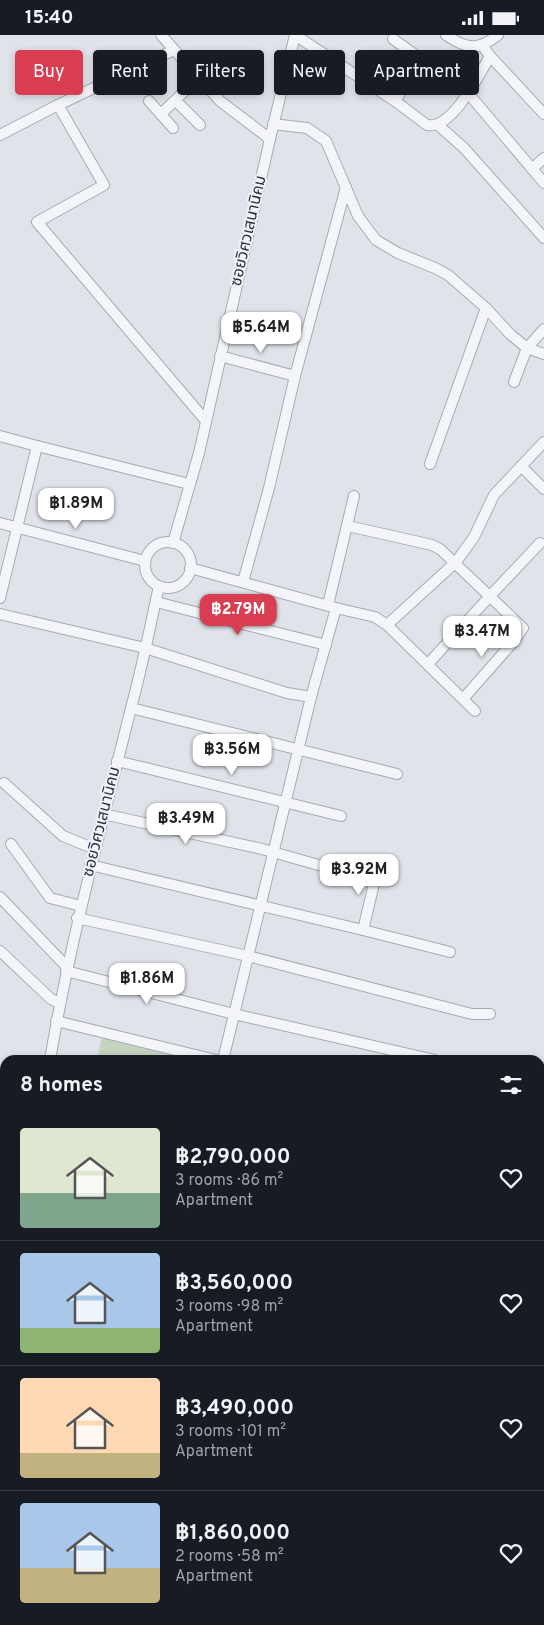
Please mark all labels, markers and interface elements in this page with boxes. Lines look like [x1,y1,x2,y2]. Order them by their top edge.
text: 15:40 [25,6,74,30]
chip: Buy [15,50,83,95]
chip: Rent [93,50,167,95]
chip: Filters [177,50,264,95]
chip: New [274,50,345,95]
chip: Apartment [355,50,479,95]
street label: ซอยวิศวเสนานิคม [227,174,271,288]
pin: ฿5.64M [220,311,302,354]
text: ฿5.64M [232,318,290,338]
pin: ฿1.89M [35,487,117,530]
text: ฿1.89M [49,494,103,514]
pin: ฿2.79M [197,593,279,636]
text: ฿2.79M [211,600,265,620]
pin: ฿3.47M [441,615,523,658]
text: ฿3.47M [454,622,510,642]
pin: ฿3.56M [191,733,273,776]
text: ฿3.56M [204,740,260,760]
street label: ซอยวิศวเสนานิคม [79,765,125,879]
pin: ฿3.49M [145,803,227,845]
text: ฿3.49M [157,809,215,829]
pin: ฿3.92M [318,853,400,896]
text: ฿3.92M [331,860,387,880]
pin: ฿1.86M [106,963,188,1005]
text: ฿1.86M [120,969,174,989]
icon: filters [497,1071,525,1099]
text: 8 homes [20,1072,103,1099]
text: ฿2,790,000 [175,1144,291,1171]
icon: home [60,1148,120,1208]
icon: heart [497,1164,525,1192]
text: 3 rooms · 86 m² [175,1171,283,1191]
text: Apartment [175,1191,253,1211]
text: ฿3,560,000 [175,1270,293,1297]
icon: home [60,1273,120,1333]
icon: heart [497,1289,525,1317]
text: 3 rooms · 98 m² [175,1297,283,1317]
text: Apartment [175,1317,253,1337]
text: ฿3,490,000 [175,1395,294,1422]
icon: home [60,1398,120,1458]
icon: heart [497,1414,525,1442]
text: 3 rooms · 101 m² [175,1422,286,1442]
text: Apartment [175,1442,253,1462]
text: ฿1,860,000 [175,1520,290,1547]
icon: home [60,1523,120,1583]
icon: heart [497,1539,525,1567]
text: 2 rooms · 58 m² [175,1547,284,1567]
text: Apartment [175,1567,253,1587]

